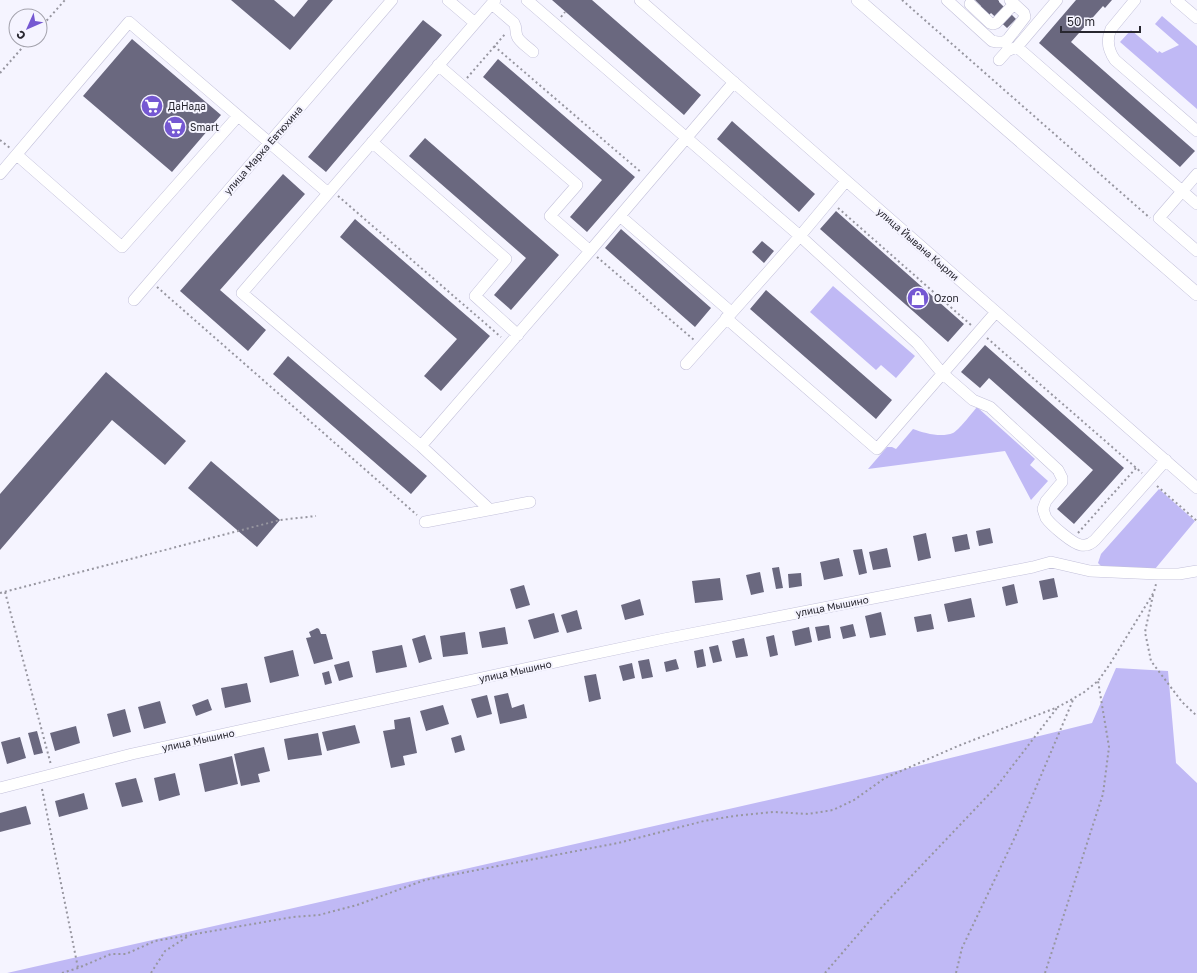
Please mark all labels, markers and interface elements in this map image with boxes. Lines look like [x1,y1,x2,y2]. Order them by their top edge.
north arrow [8,8,48,48]
scale bar [1061,8,1140,34]
text: 50 m [1067,14,1095,29]
text: С [13,28,28,43]
supermarket icon: ДаНада [139,93,165,119]
place label: ДаНада [168,100,206,112]
street label: улица Марка Евтюхина [221,103,305,197]
supermarket icon: Smart [162,114,188,140]
place label: Smart [190,121,219,133]
street label: улица Йывана Кырли [875,205,961,283]
shop icon: Ozon [905,285,931,311]
place label: Ozon [934,292,959,304]
street label: улица Мышино [795,593,869,619]
street label: улица Мышино [478,657,552,685]
street label: улица Мышино [161,726,235,754]

